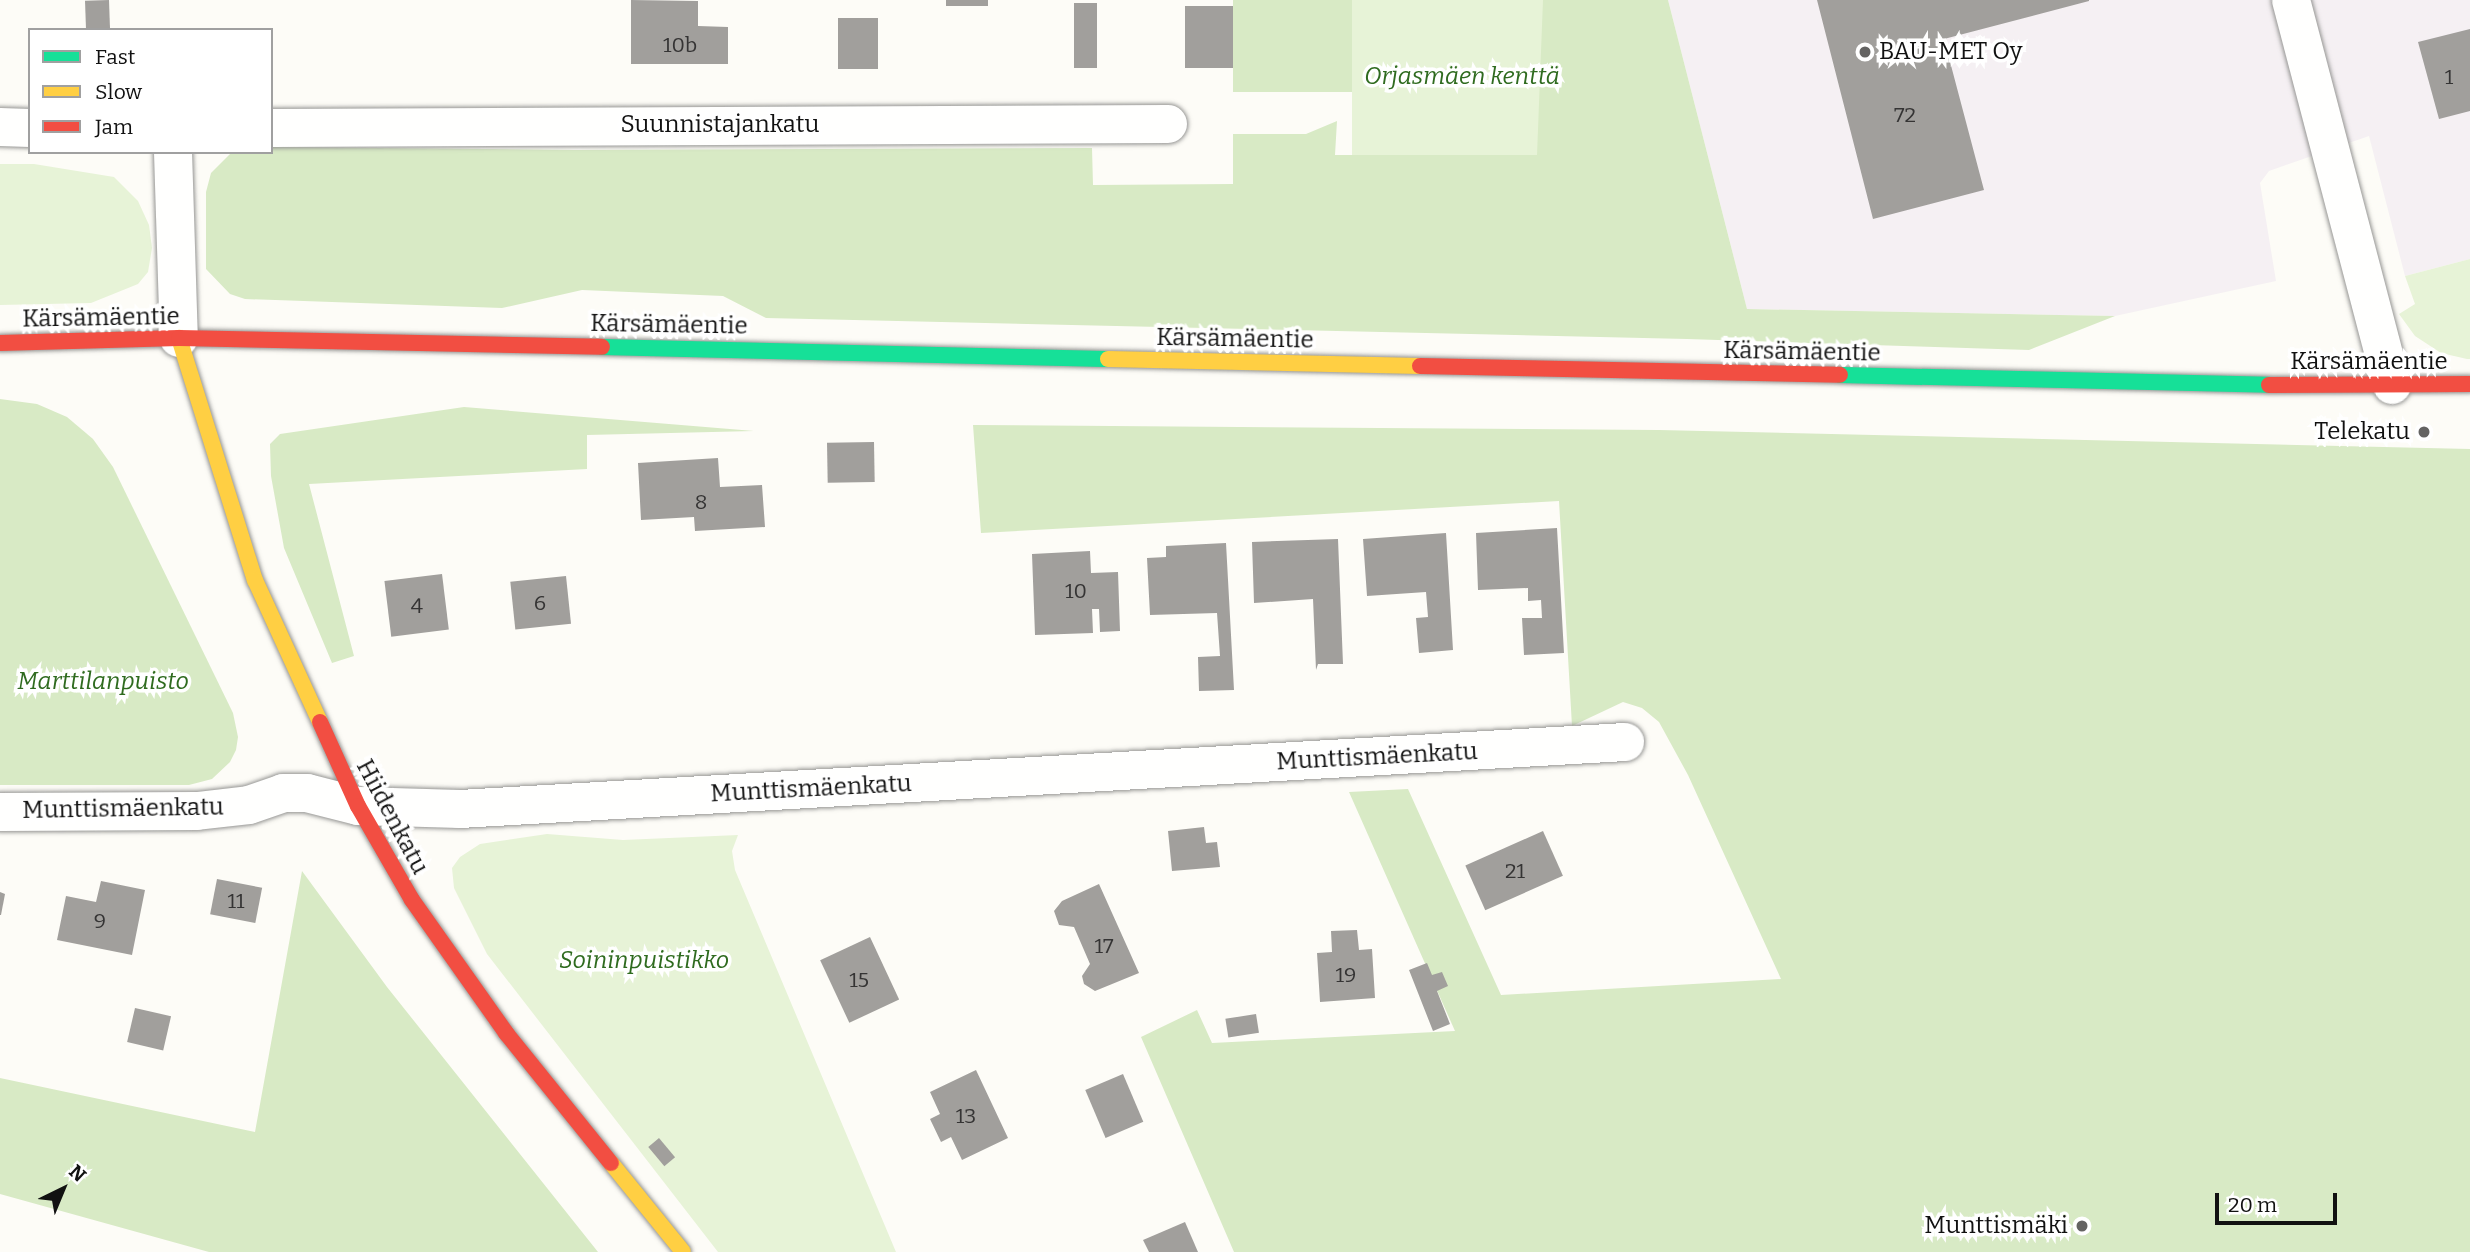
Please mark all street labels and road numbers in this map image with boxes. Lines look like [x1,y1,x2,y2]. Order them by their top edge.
street label: Suunnistajankatu [621,111,819,139]
street label: Kärsämäentie [22,302,180,334]
street label: Kärsämäentie [590,309,748,341]
street label: Kärsämäentie [1156,323,1314,355]
street label: Kärsämäentie [1723,336,1881,368]
street label: Kärsämäentie [2290,348,2448,376]
street label: Munttismäenkatu [1276,737,1478,777]
street label: Hiidenkatu [350,755,434,879]
street label: Munttismäenkatu [710,769,912,809]
street label: Munttismäenkatu [22,793,224,825]

